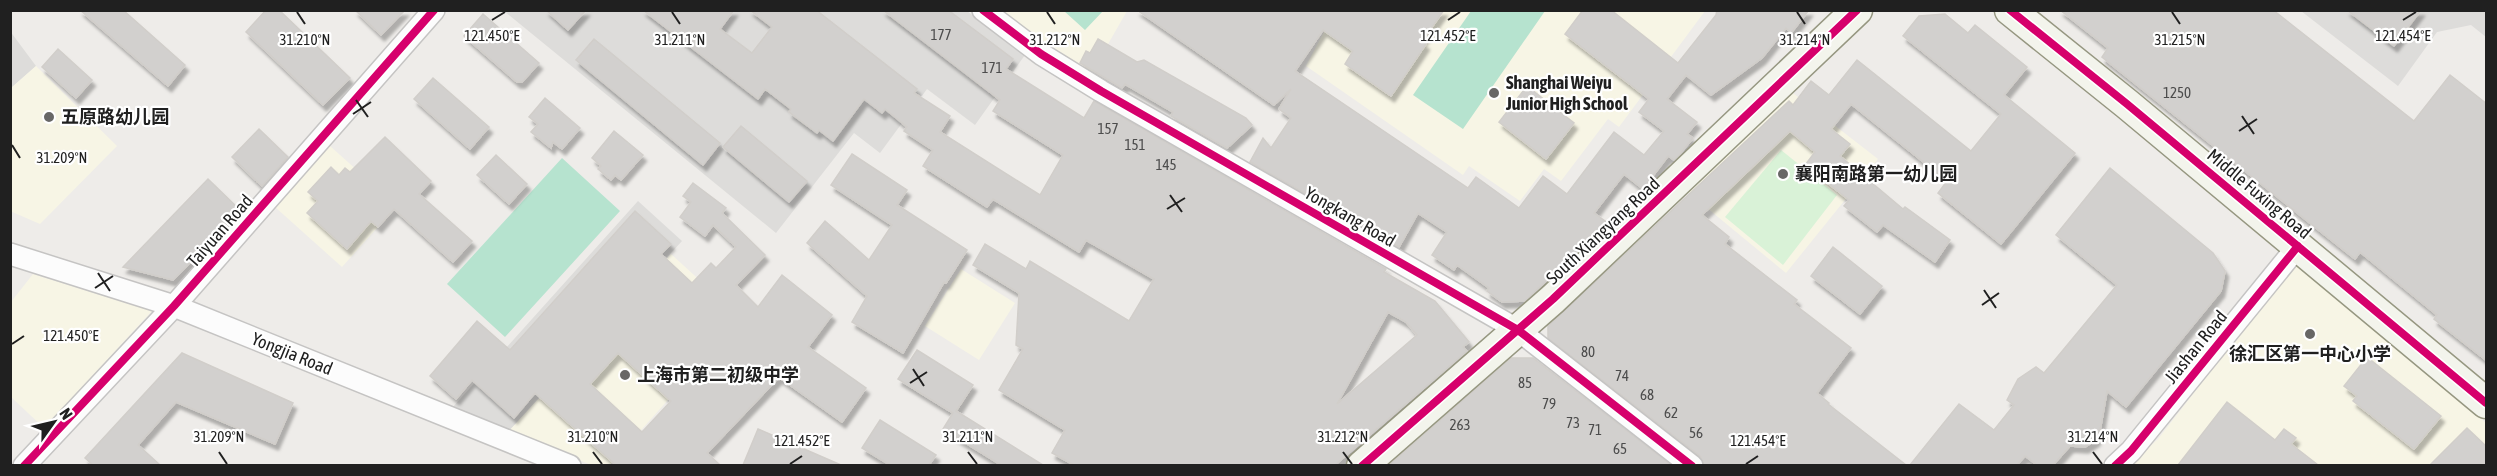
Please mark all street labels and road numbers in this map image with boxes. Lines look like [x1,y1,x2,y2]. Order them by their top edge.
street label: Middle Fuxing Road [2203,144,2315,243]
street label: South Xiangyang Road [1542,173,1664,288]
street label: Yongkang Road [1301,182,1399,251]
street label: Taiyuan Road [182,190,257,271]
street label: Jiashan Road [2160,306,2231,387]
street label: Yongjia Road [249,328,336,379]

